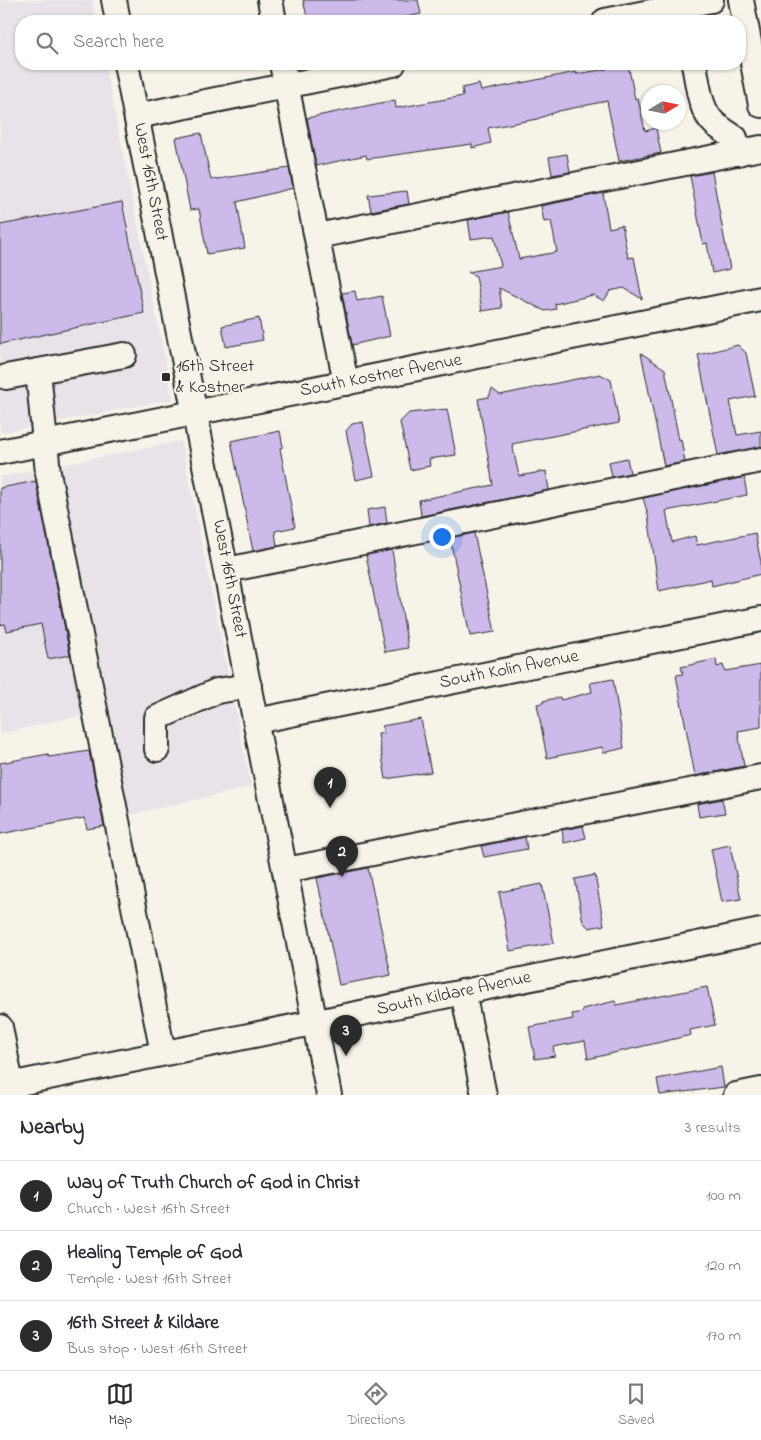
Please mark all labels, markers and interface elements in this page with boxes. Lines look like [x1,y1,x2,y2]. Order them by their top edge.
search box [15,15,746,70]
icon: search [33,29,61,57]
text: Search here [73,29,164,56]
north arrow [641,85,686,130]
street label: West 16th Street [126,121,174,243]
street label: South Kostner Avenue [298,347,465,404]
place label: 16th Street & Kostner [176,354,254,401]
marker: 16th Street & Kostner [160,371,172,383]
street label: West 16th Street [205,518,253,640]
your location [429,524,455,550]
street label: South Kolin Avenue [437,644,582,696]
pin: 1 [314,767,346,808]
pin: 2 [326,836,358,877]
street label: South Kildare Avenue [374,965,534,1023]
pin: 3 [330,1015,362,1056]
text: Nearby [20,1113,84,1143]
text: 3 results [685,1116,741,1140]
text: Way of Truth Church of God in Christ [67,1170,360,1197]
text: 1 [33,1184,39,1208]
text: 100 m [706,1184,741,1208]
text: Church · West 16th Street [67,1197,230,1221]
text: Healing Temple of God [67,1240,242,1267]
text: 2 [32,1254,40,1278]
text: 120 m [705,1254,741,1278]
text: Temple · West 16th Street [67,1267,232,1291]
text: 16th Street & Kildare [67,1310,219,1337]
text: 3 [33,1324,39,1348]
text: 170 m [706,1324,741,1348]
text: Bus stop · West 16th Street [67,1337,247,1361]
tab: Map [106,1380,134,1431]
tab: Directions [347,1380,405,1431]
tab: Saved [618,1380,655,1431]

